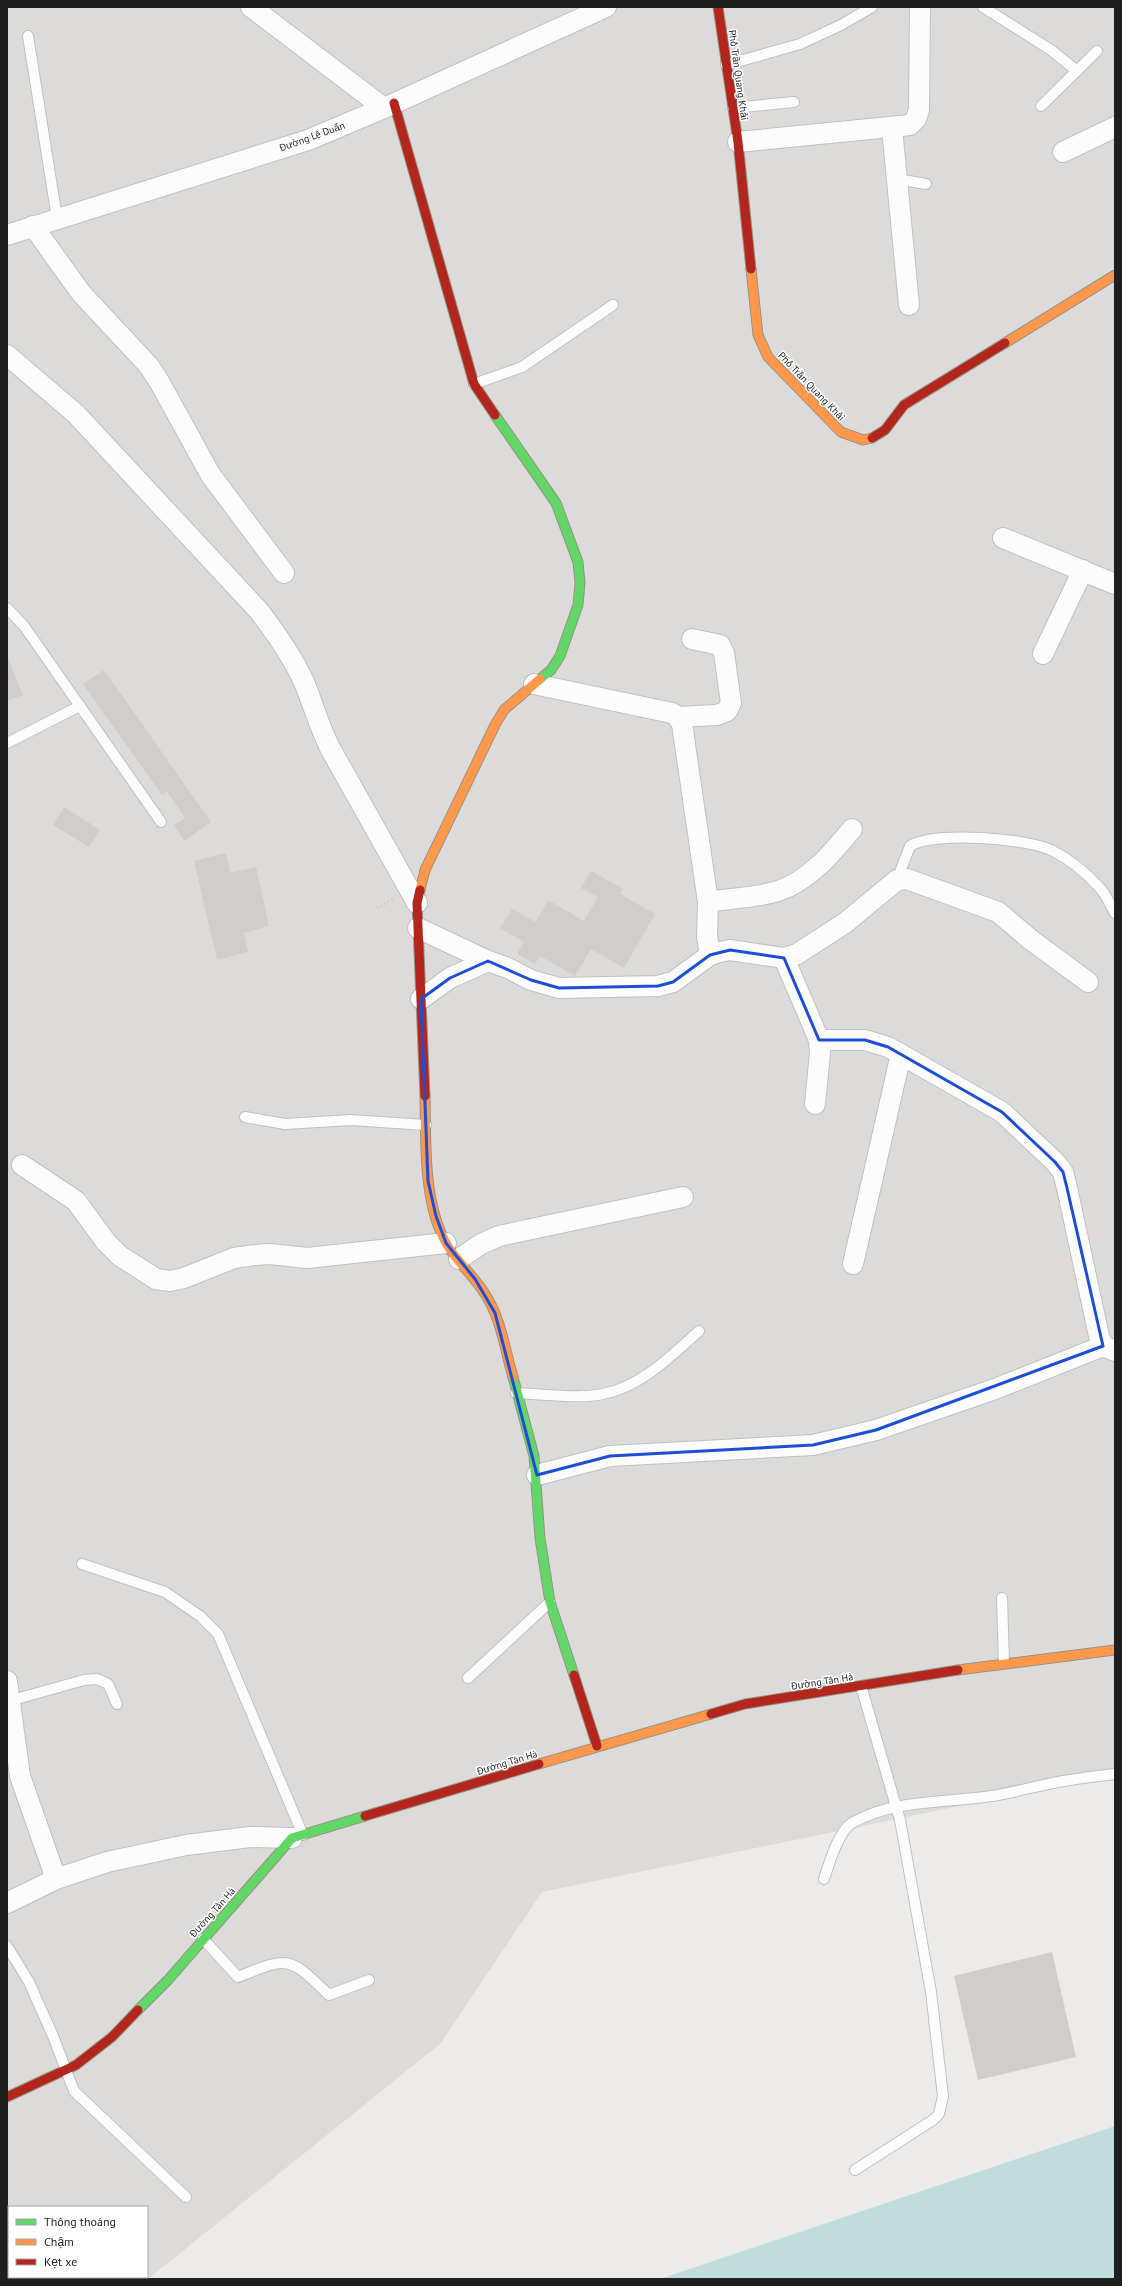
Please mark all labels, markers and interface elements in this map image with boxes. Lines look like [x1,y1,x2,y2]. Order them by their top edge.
street label: Phố Trần Quang Khải [726,29,751,121]
street label: Đường Lê Duẩn [277,119,347,155]
street label: Phố Trần Quang Khải [775,349,848,424]
street label: Đường Tân Hà [789,1670,854,1693]
street label: Đường Tân Hà [474,1747,539,1778]
street label: Đường Tân Hà [186,1885,238,1941]
legend [8,2206,148,2278]
text: Thông thoáng [44,2214,116,2229]
text: Chậm [44,2234,74,2249]
text: Kẹt xe [44,2254,77,2269]

